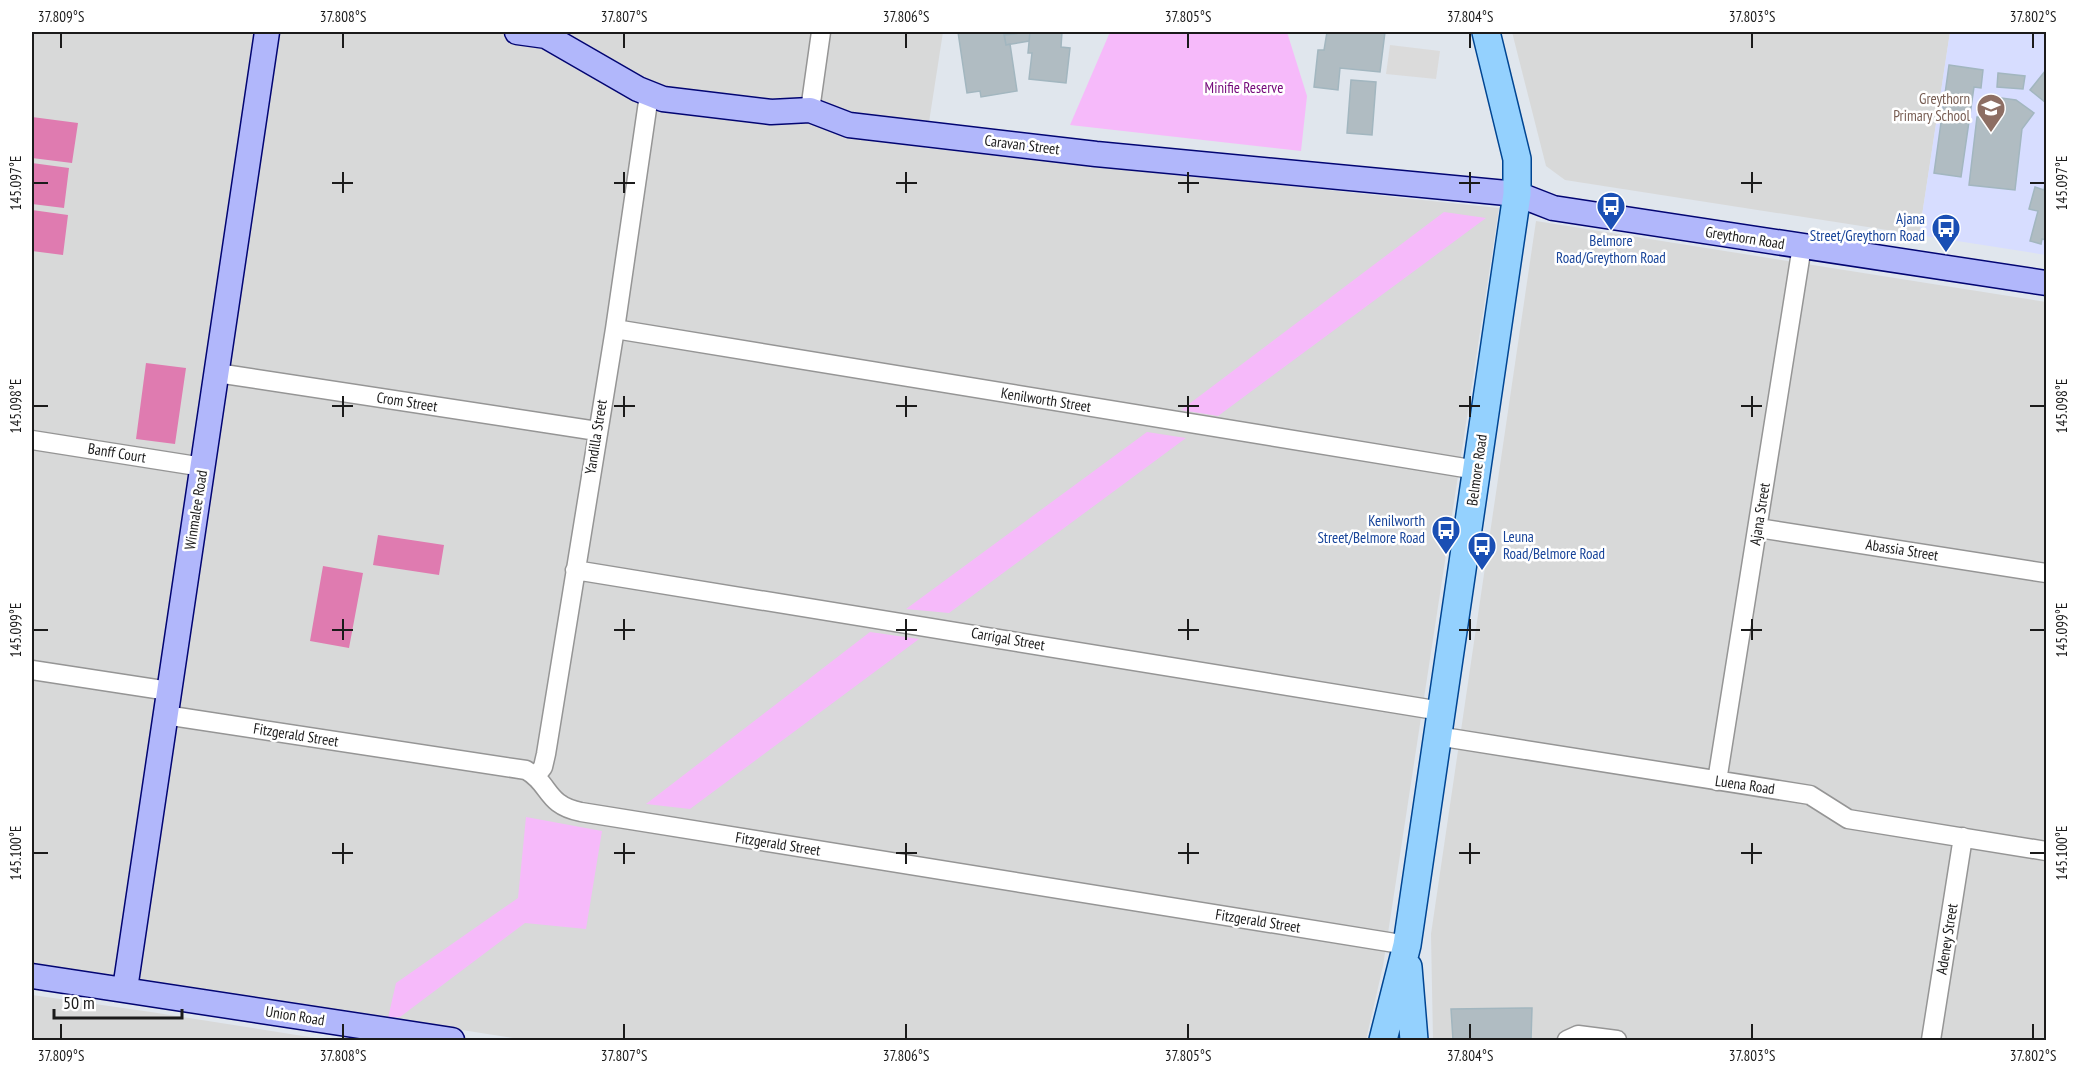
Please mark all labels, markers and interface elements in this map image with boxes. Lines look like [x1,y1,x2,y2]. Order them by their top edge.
text: 37.809°S [38,7,84,26]
text: 37.808°S [320,7,366,26]
text: 37.807°S [601,7,647,26]
text: 37.806°S [883,7,929,26]
text: 37.805°S [1165,7,1211,26]
text: 37.804°S [1447,7,1493,26]
text: 37.803°S [1729,7,1775,26]
text: 37.802°S [2010,7,2056,26]
park label: Minifie Reserve [1205,78,1283,97]
place label: Greythorn Primary School [1893,89,1970,125]
school or university icon: Greythorn Primary School [1975,92,2007,134]
street label: Caravan Street [983,130,1061,159]
text: 145.097°E [6,156,25,210]
text: 145.097°E [2052,156,2071,210]
bus stop icon: Belmore Road/Greythorn Road [1595,190,1627,232]
place label: Ajana Street/Greythorn Road [1810,209,1925,245]
bus stop icon: Ajana Street/Greythorn Road [1930,212,1962,254]
street label: Greythorn Road [1704,222,1786,253]
place label: Belmore Road/Greythorn Road [1556,231,1666,267]
text: 145.098°E [6,379,25,433]
text: 145.098°E [2052,379,2071,433]
street label: Kenilworth Street [1000,383,1092,416]
street label: Crom Street [375,387,439,416]
street label: Yandilla Street [580,398,611,476]
street label: Belmore Road [1462,433,1491,507]
street label: Banff Court [87,439,147,466]
street label: Winmalee Road [180,469,211,551]
street label: Ajana Street [1745,481,1774,547]
place label: Kenilworth Street/Belmore Road [1317,511,1425,547]
bus stop icon: Kenilworth Street/Belmore Road [1430,514,1462,556]
place label: Leuna Road/Belmore Road [1503,527,1605,563]
bus stop icon: Leuna Road/Belmore Road [1466,530,1498,572]
street label: Abassia Street [1864,534,1940,565]
text: 145.099°E [6,603,25,657]
text: 145.099°E [2052,603,2071,657]
street label: Carrigal Street [970,623,1046,654]
street label: Fitzgerald Street [252,718,340,751]
street label: Luena Road [1714,771,1776,798]
text: 145.100°E [6,826,25,880]
text: 145.100°E [2052,826,2071,880]
street label: Fitzgerald Street [734,827,822,860]
street label: Adeney Street [1932,902,1962,976]
street label: Fitzgerald Street [1214,904,1302,937]
scale bar [54,982,182,1020]
text: 50 m [63,991,95,1014]
street label: Union Road [264,1001,326,1030]
text: 37.809°S [38,1046,84,1065]
text: 37.808°S [320,1046,366,1065]
text: 37.807°S [601,1046,647,1065]
text: 37.806°S [883,1046,929,1065]
text: 37.805°S [1165,1046,1211,1065]
text: 37.804°S [1447,1046,1493,1065]
text: 37.803°S [1729,1046,1775,1065]
text: 37.802°S [2010,1046,2056,1065]

